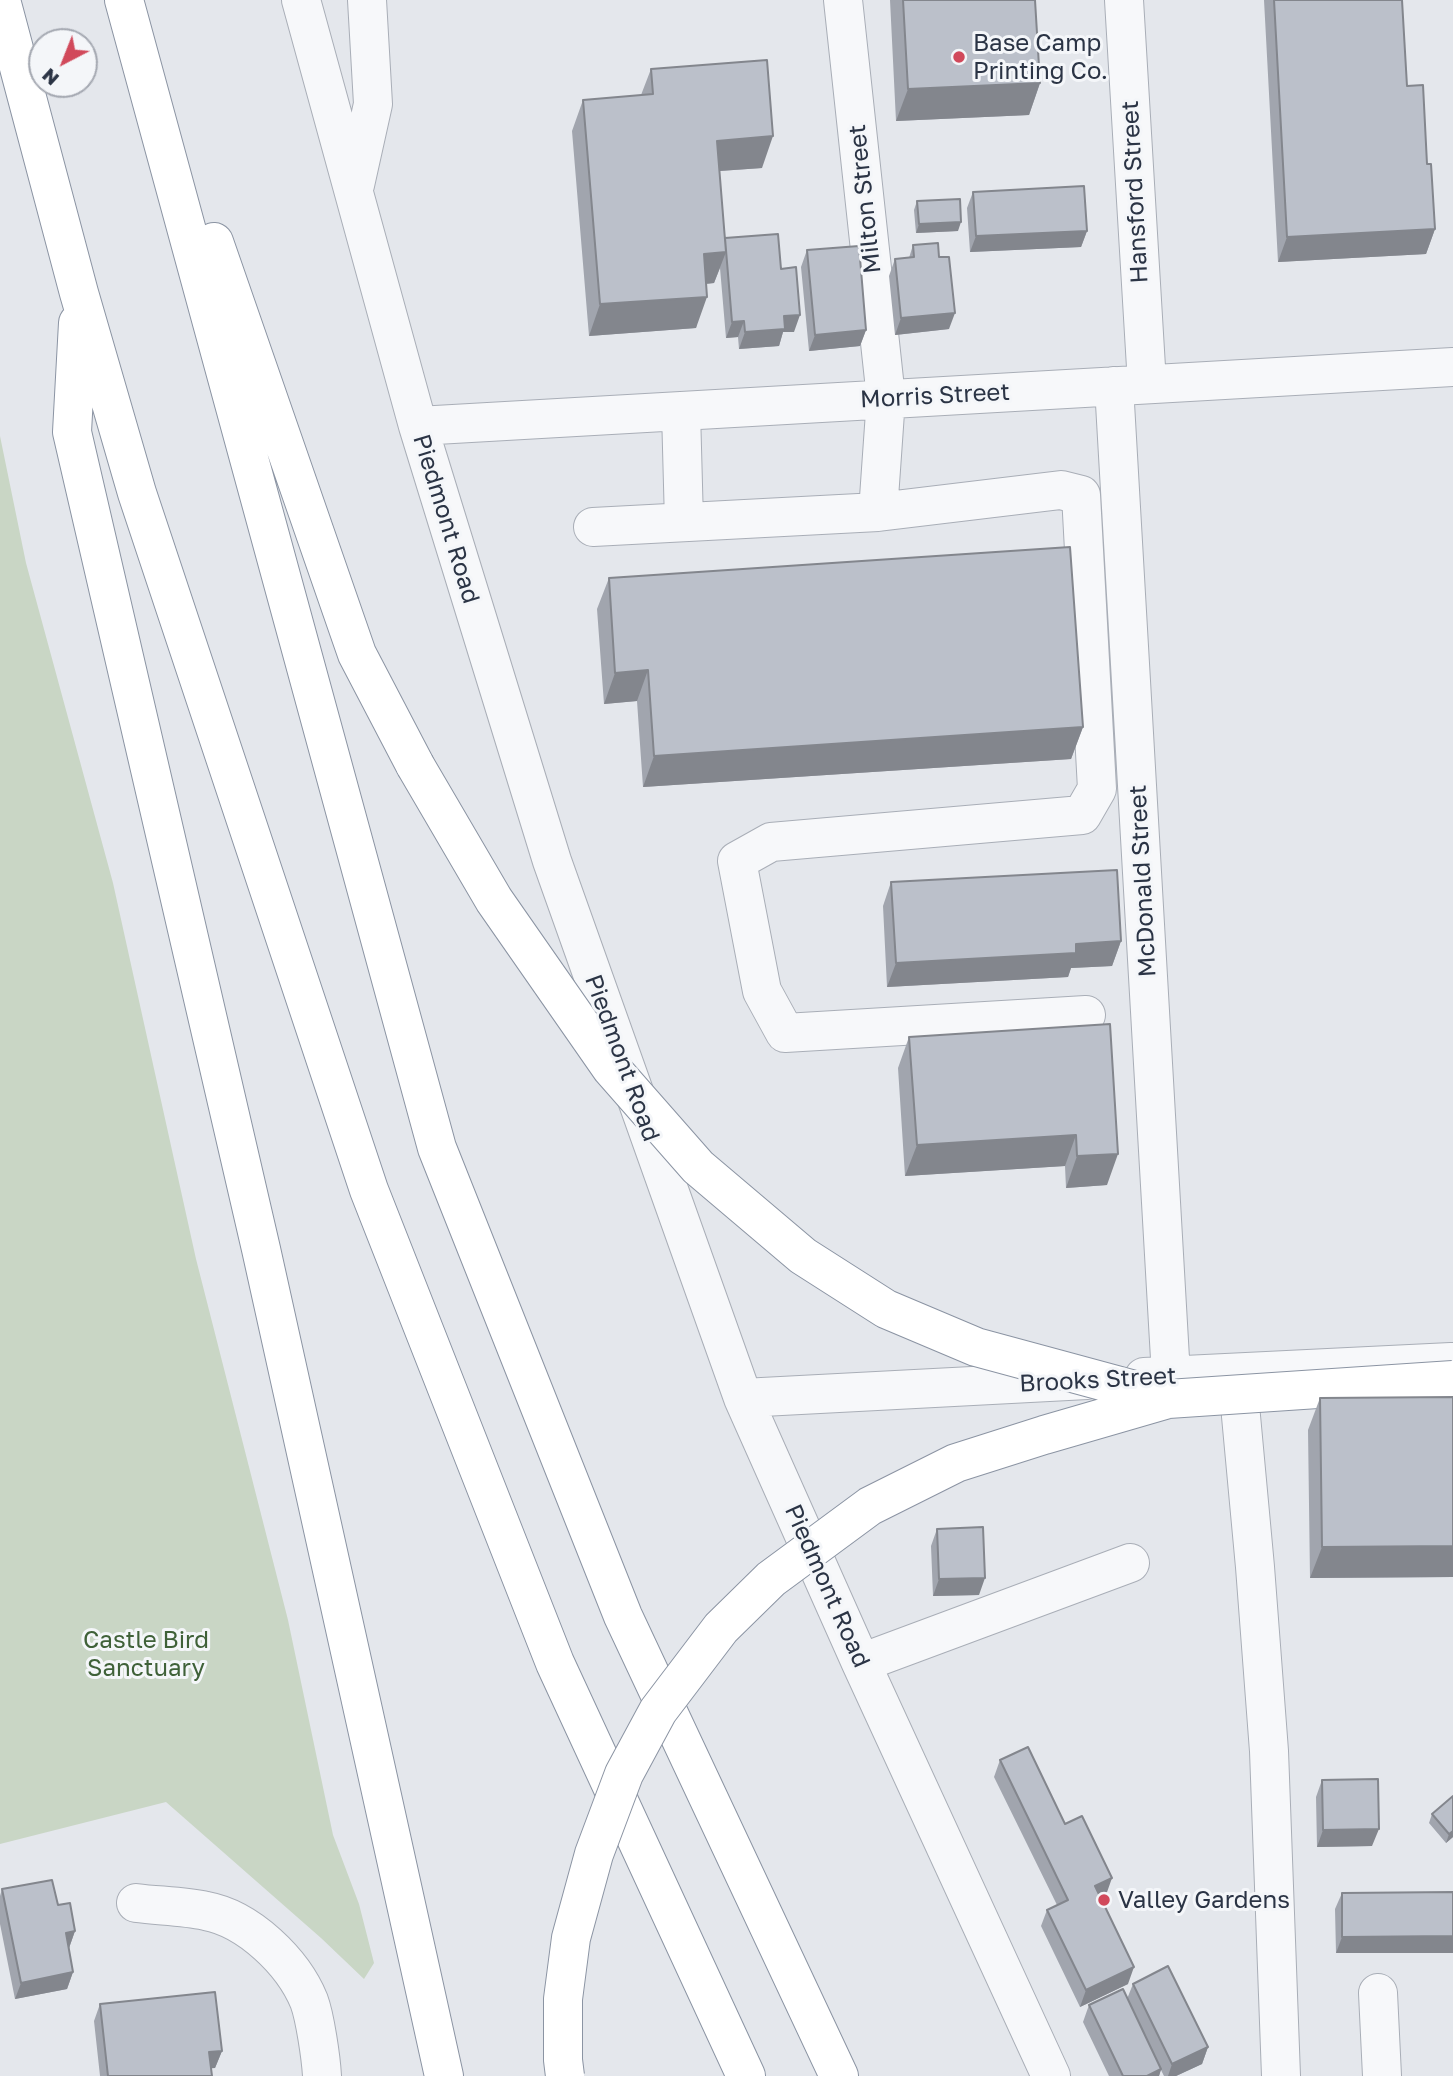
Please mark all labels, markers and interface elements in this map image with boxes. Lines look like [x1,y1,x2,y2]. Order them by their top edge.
north arrow [28,28,98,98]
place label: Base Camp Printing Co. [973,29,1108,85]
marker: Base Camp Printing Co. [951,49,967,65]
text: N [37,64,63,91]
street label: Hansford Street [1116,100,1154,284]
street label: Milton Street [843,123,887,275]
street label: Morris Street [859,378,1011,414]
street label: Piedmont Road [407,431,485,607]
street label: McDonald Street [1124,784,1162,978]
street label: Piedmont Road [578,971,666,1145]
street label: Brooks Street [1019,1362,1177,1398]
street label: Piedmont Road [778,1500,876,1672]
park label: Castle Bird Sanctuary [83,1626,209,1682]
place label: Valley Gardens [1118,1886,1290,1914]
marker: Valley Gardens [1096,1892,1112,1908]

